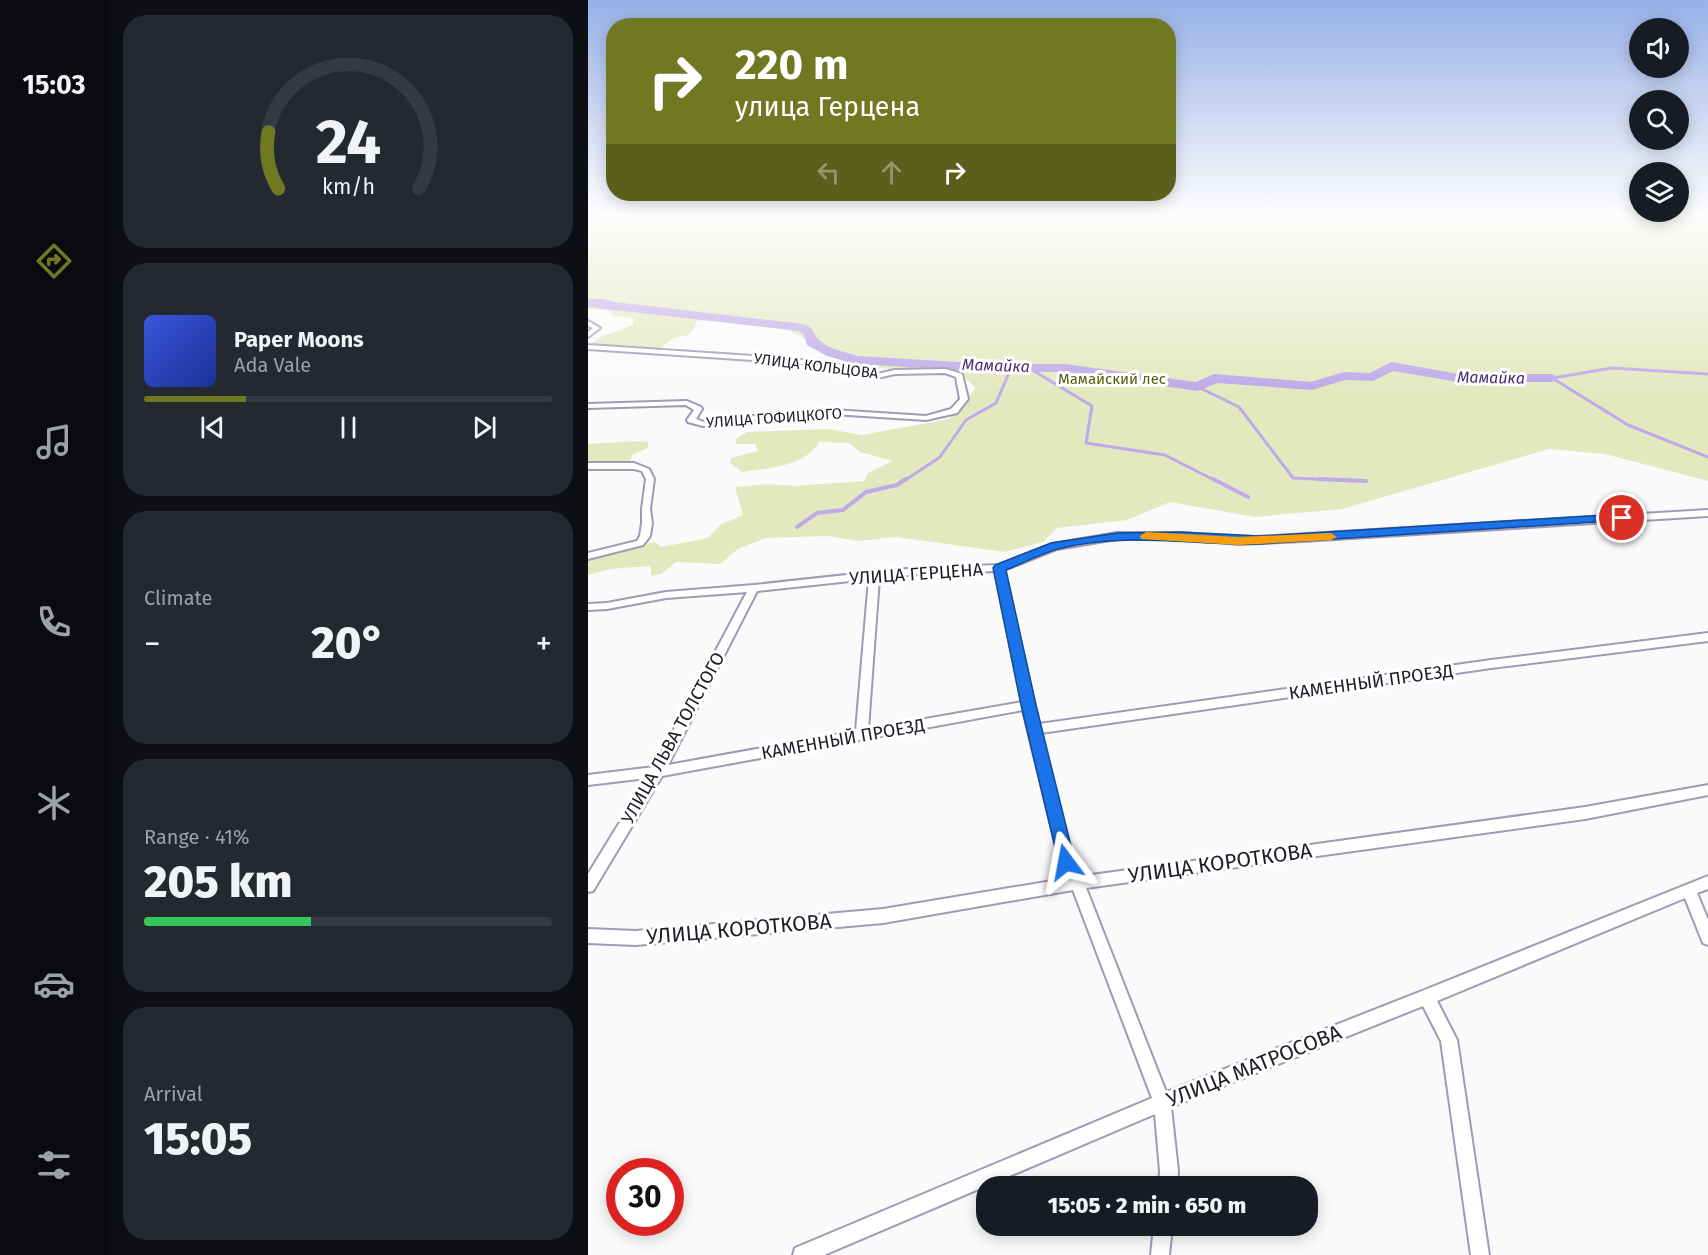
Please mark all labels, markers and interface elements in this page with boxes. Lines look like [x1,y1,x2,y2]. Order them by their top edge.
map controls [1629,18,1689,222]
button: sound [1629,18,1689,78]
text: 220 m [735,40,848,90]
icon: right [636,42,714,120]
text: 15:03 [22,69,86,101]
button: search [1629,90,1689,150]
text: улица Герцена [735,91,920,123]
text: 24 [315,105,381,180]
icon: left [812,156,845,189]
icon: ahead [875,156,908,189]
icon: right [938,156,971,189]
button: layers [1629,162,1689,222]
text: km/h [321,174,375,200]
icon: directions [33,240,75,282]
text: Paper Moons [234,326,364,353]
street label: УЛИЦА КОЛЬЦОВА [753,349,880,383]
text: Ada Vale [234,353,311,377]
water label: Мамайка [962,355,1030,376]
water label: Мамайка [1457,367,1525,388]
park label: Мамайский лес [1058,370,1166,388]
street label: УЛИЦА ГОФИЦКОГО [705,404,843,432]
icon: previous [196,411,229,444]
icon: pause [332,411,365,444]
icon: next [468,411,501,444]
icon: music [33,421,75,463]
pin [1596,492,1647,543]
icon: arrive [1605,501,1638,534]
street label: УЛИЦА ГЕРЦЕНА [848,558,984,590]
text: Climate [144,586,212,610]
icon: phone [33,601,75,643]
text: 20° [311,616,385,670]
text: − [144,624,161,664]
text: + [536,624,552,664]
street label: УЛИЦА ЛЬВА ТОЛСТОГО [617,648,729,828]
street label: КАМЕННЫЙ ПРОЕЗД [1287,660,1455,704]
street label: КАМЕННЫЙ ПРОЕЗД [760,714,926,764]
icon: climate [33,782,75,824]
text: Range · 41% [144,825,250,849]
position arrow [1034,830,1098,894]
street label: УЛИЦА КОРОТКОВА [1126,837,1314,889]
text: 205 km [144,855,292,909]
street label: УЛИЦА КОРОТКОВА [646,908,832,950]
icon: car [33,963,75,1005]
street label: УЛИЦА МАТРОСОВА [1163,1019,1345,1113]
text: Arrival [144,1082,203,1106]
text: 15:05 [144,1112,252,1166]
icon: filters [33,1144,75,1186]
speed limit sign: 30 [606,1158,684,1236]
text: 15:05 · 2 min · 650 m [1048,1192,1246,1219]

